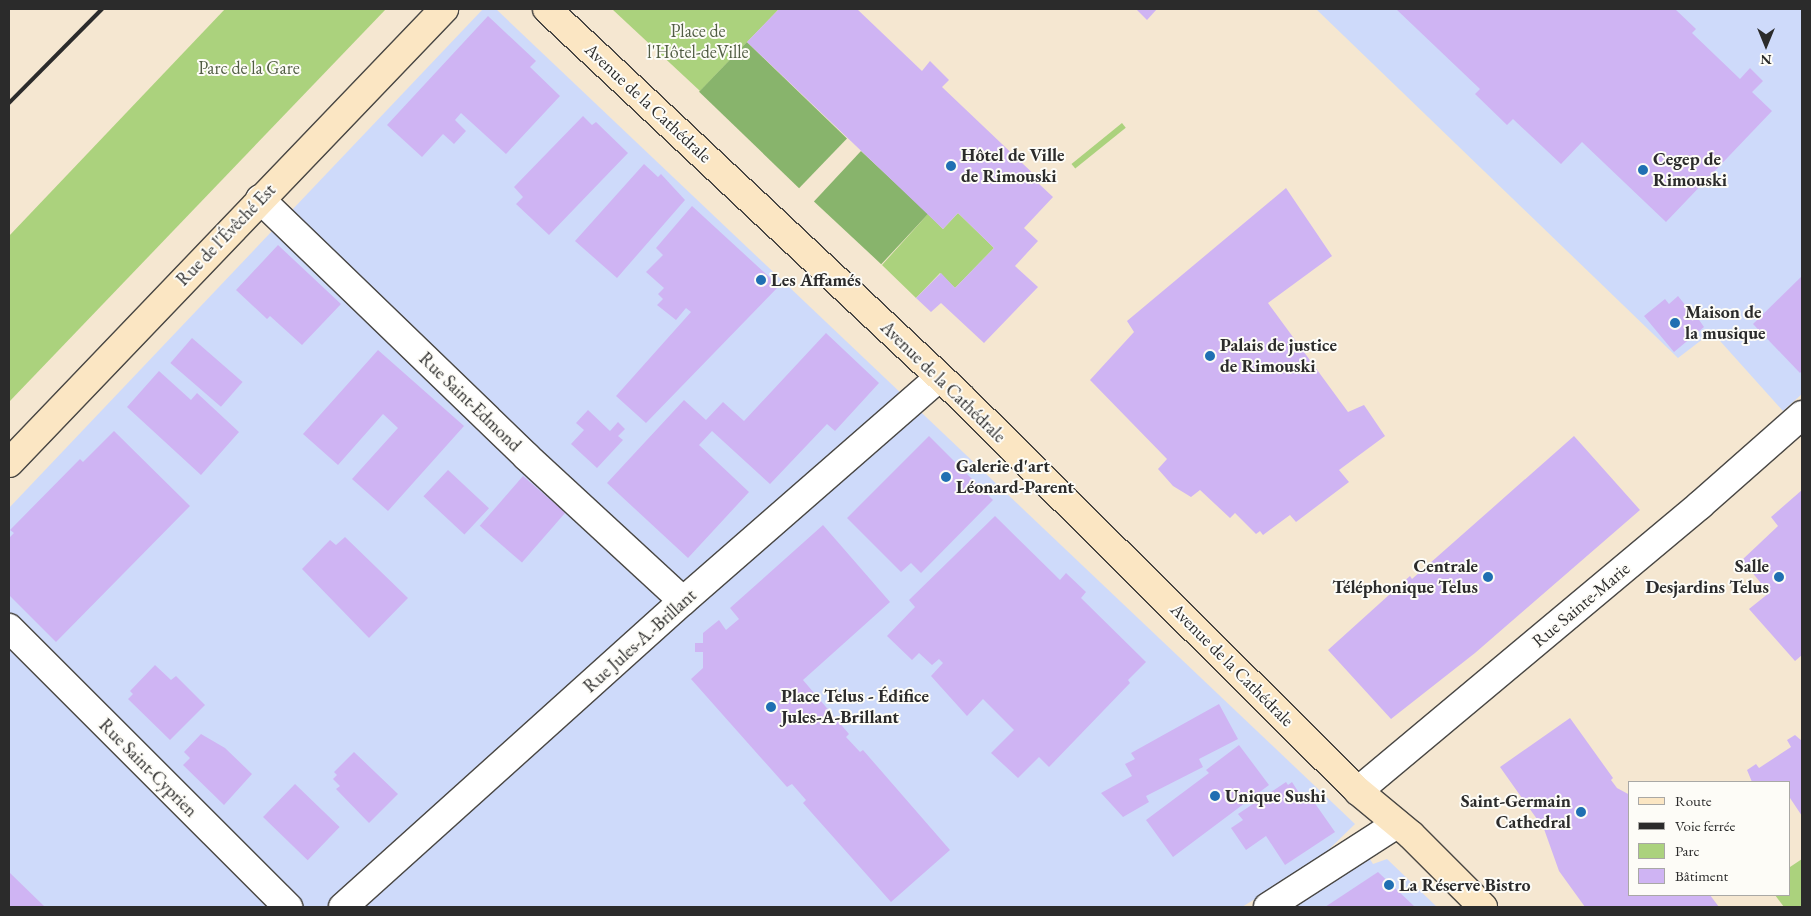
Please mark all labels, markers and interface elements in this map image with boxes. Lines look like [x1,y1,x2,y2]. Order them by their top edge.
north arrow [1741,20,1791,70]
park label: Place de l'Hôtel-deVille [647,21,749,64]
street label: Avenue de la Cathédrale [580,39,716,167]
text: N [1760,51,1772,69]
park label: Parc de la Gare [198,57,300,79]
place label: Hôtel de Ville de Rimouski [961,145,1064,188]
place label: Cegep de Rimouski [1653,149,1727,192]
marker: Hôtel de Ville de Rimouski [945,160,957,172]
marker: Cegep de Rimouski [1637,164,1649,176]
street label: Rue de l'Évêché Est [172,180,280,290]
place label: Les Affamés [771,269,861,291]
marker: Les Affamés [755,274,767,286]
place label: Maison de la musique [1685,302,1766,344]
street label: Avenue de la Cathédrale [876,317,1010,447]
marker: Maison de la musique [1669,317,1681,329]
place label: Palais de justice de Rimouski [1220,335,1337,378]
street label: Rue Saint-Edmond [415,348,525,456]
marker: Palais de justice de Rimouski [1204,350,1216,362]
place label: Galerie d'art Léonard-Parent [956,456,1074,498]
marker: Galerie d'art Léonard-Parent [940,471,952,483]
place label: Centrale Téléphonique Telus [1332,556,1478,598]
place label: Salle Desjardins Telus [1645,556,1769,598]
street label: Rue Sainte-Marie [1528,558,1634,652]
marker: Centrale Téléphonique Telus [1482,571,1494,583]
marker: Salle Desjardins Telus [1773,571,1785,583]
street label: Rue Jules-A.-Brillant [579,585,701,697]
street label: Avenue de la Cathédrale [1166,599,1298,731]
place label: Place Telus - Édifice Jules-A-Brillant [781,686,929,729]
marker: Place Telus - Édifice Jules-A-Brillant [765,701,777,713]
street label: Rue Saint-Cyprien [94,714,202,822]
legend [1628,781,1791,896]
place label: Unique Sushi [1225,785,1326,807]
marker: Unique Sushi [1209,790,1221,802]
place label: Saint-Germain Cathedral [1461,791,1571,834]
text: Route [1675,791,1712,810]
marker: Saint-Germain Cathedral [1575,806,1587,818]
text: Voie ferrée [1675,816,1735,835]
text: Parc [1675,841,1700,860]
text: Bâtiment [1675,866,1728,885]
place label: La Réserve Bistro [1399,874,1531,896]
marker: La Réserve Bistro [1383,879,1395,891]

